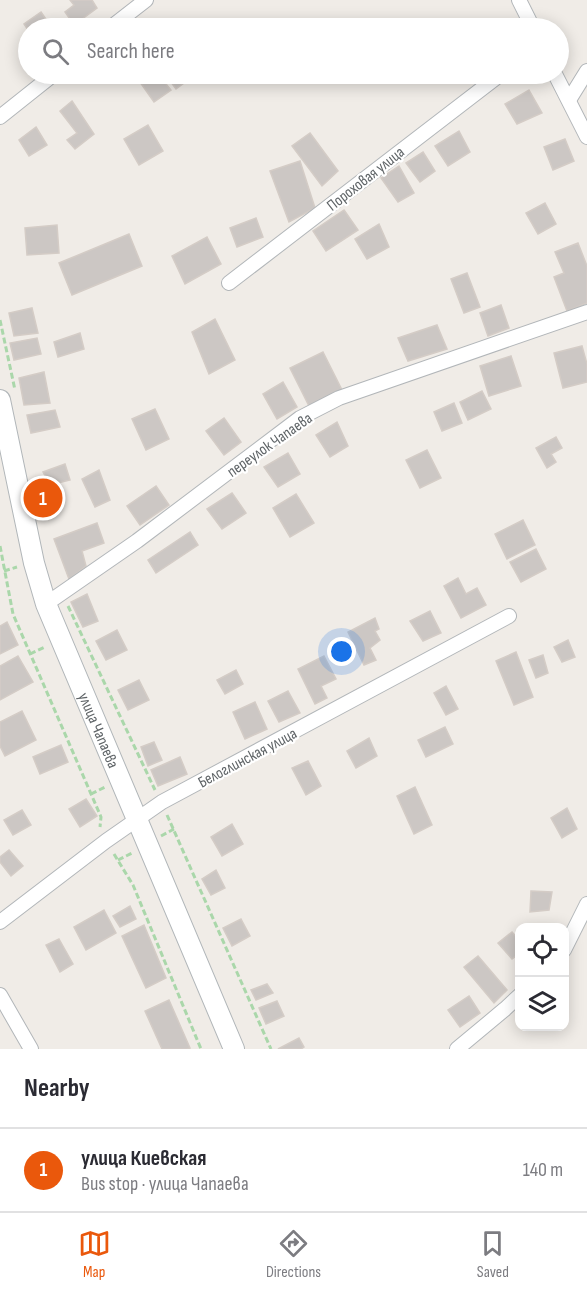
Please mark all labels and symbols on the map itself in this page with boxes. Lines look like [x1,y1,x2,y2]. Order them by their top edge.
street label: Пороховая улица [323,143,408,215]
street label: переулок Чапаева [224,409,316,482]
pin: 1 [24,476,63,520]
your location [327,637,356,666]
street label: улица Чапаева [74,690,122,771]
street label: Белоглинская улица [195,724,300,792]

